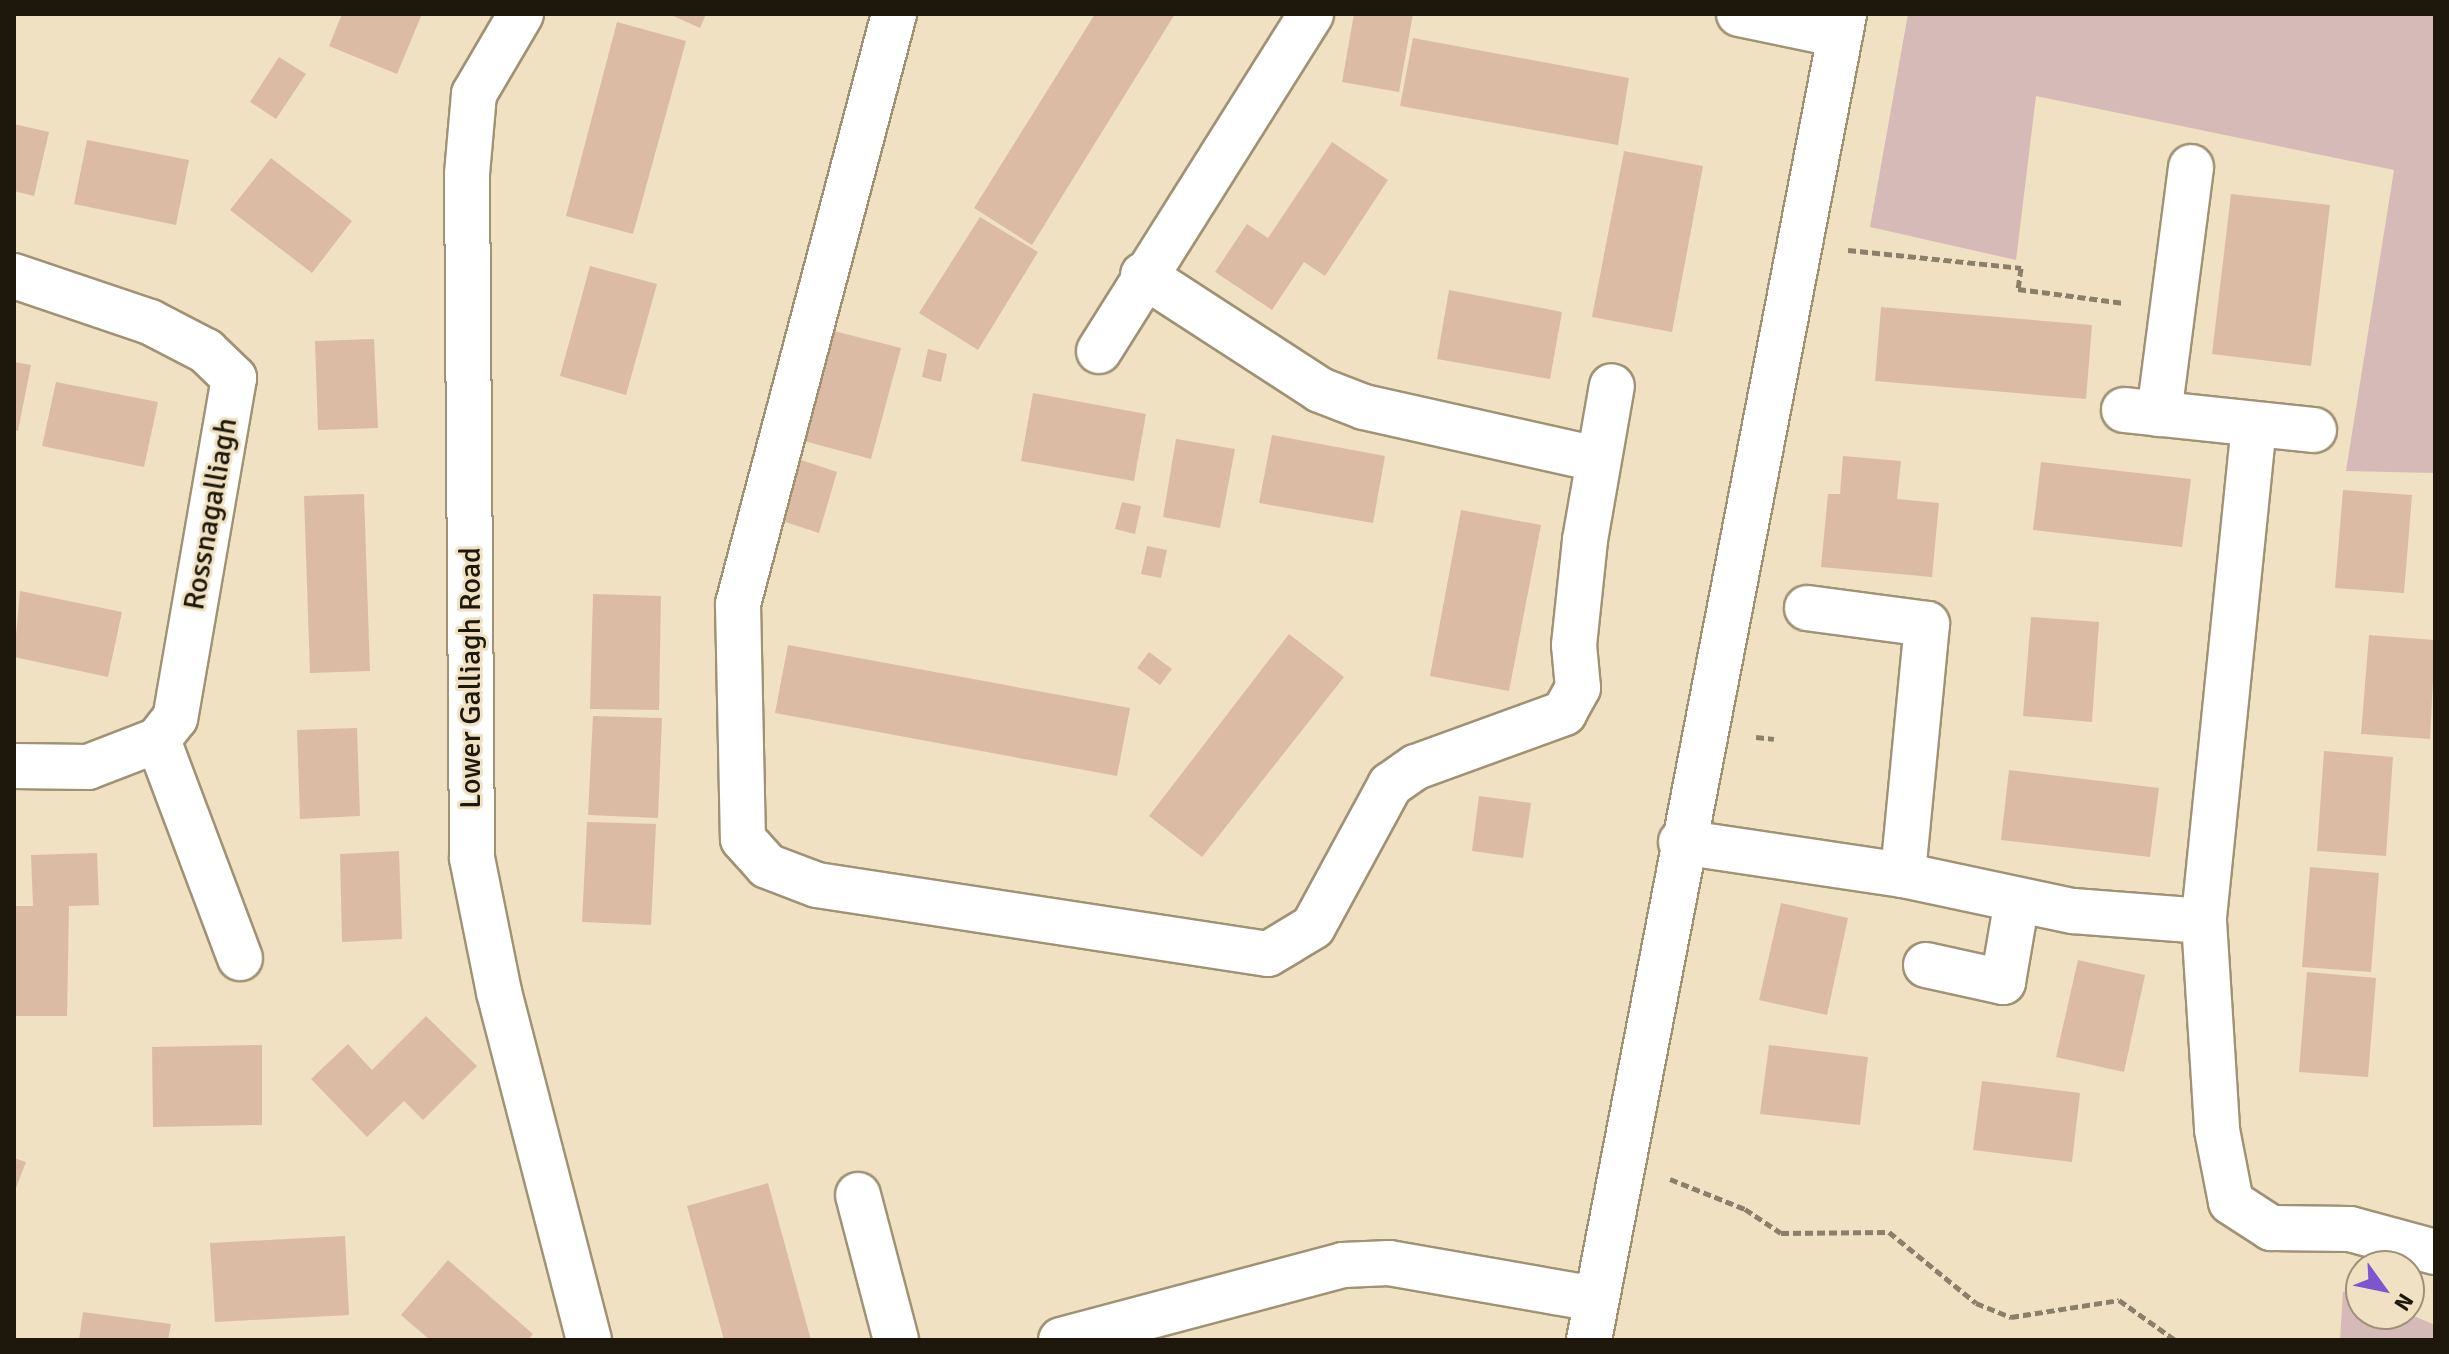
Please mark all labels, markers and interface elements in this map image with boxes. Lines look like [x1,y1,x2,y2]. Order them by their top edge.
street label: Rossnagalliagh [176,415,246,613]
street label: Lower Galliagh Road [453,547,489,809]
north arrow [2345,1250,2425,1330]
text: N [2388,1288,2419,1316]

